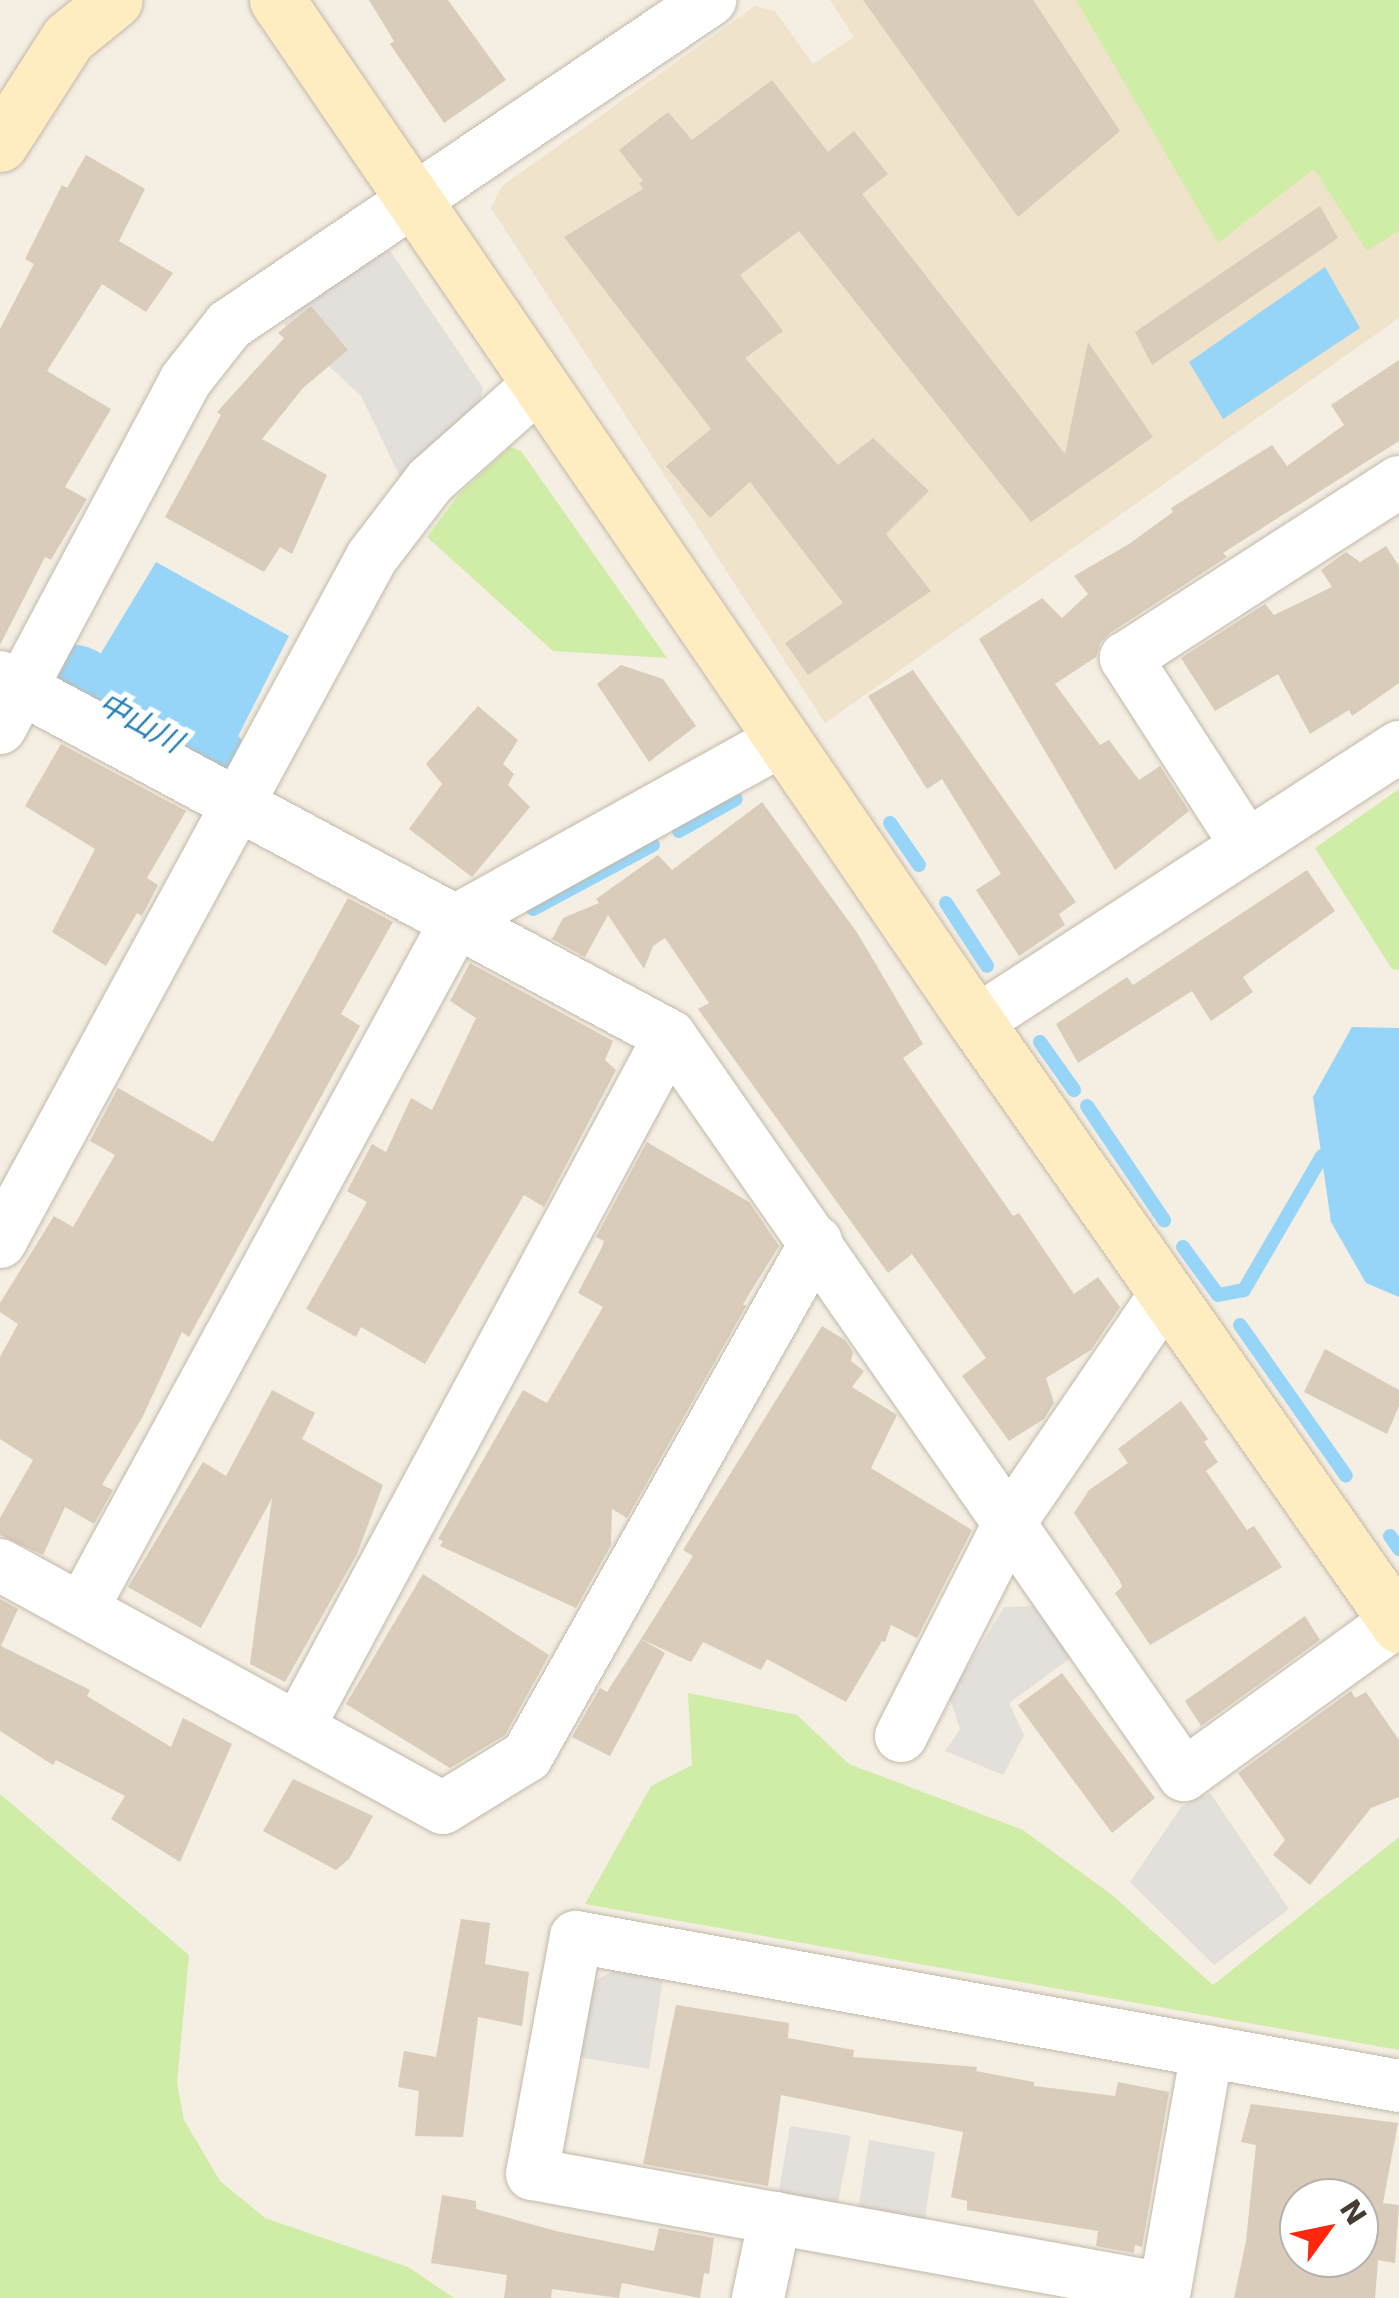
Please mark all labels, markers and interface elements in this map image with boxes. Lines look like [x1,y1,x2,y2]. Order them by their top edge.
water label: 中山川 [92,685,188,761]
north arrow [1279,2178,1379,2278]
text: N [1333,2194,1373,2231]

